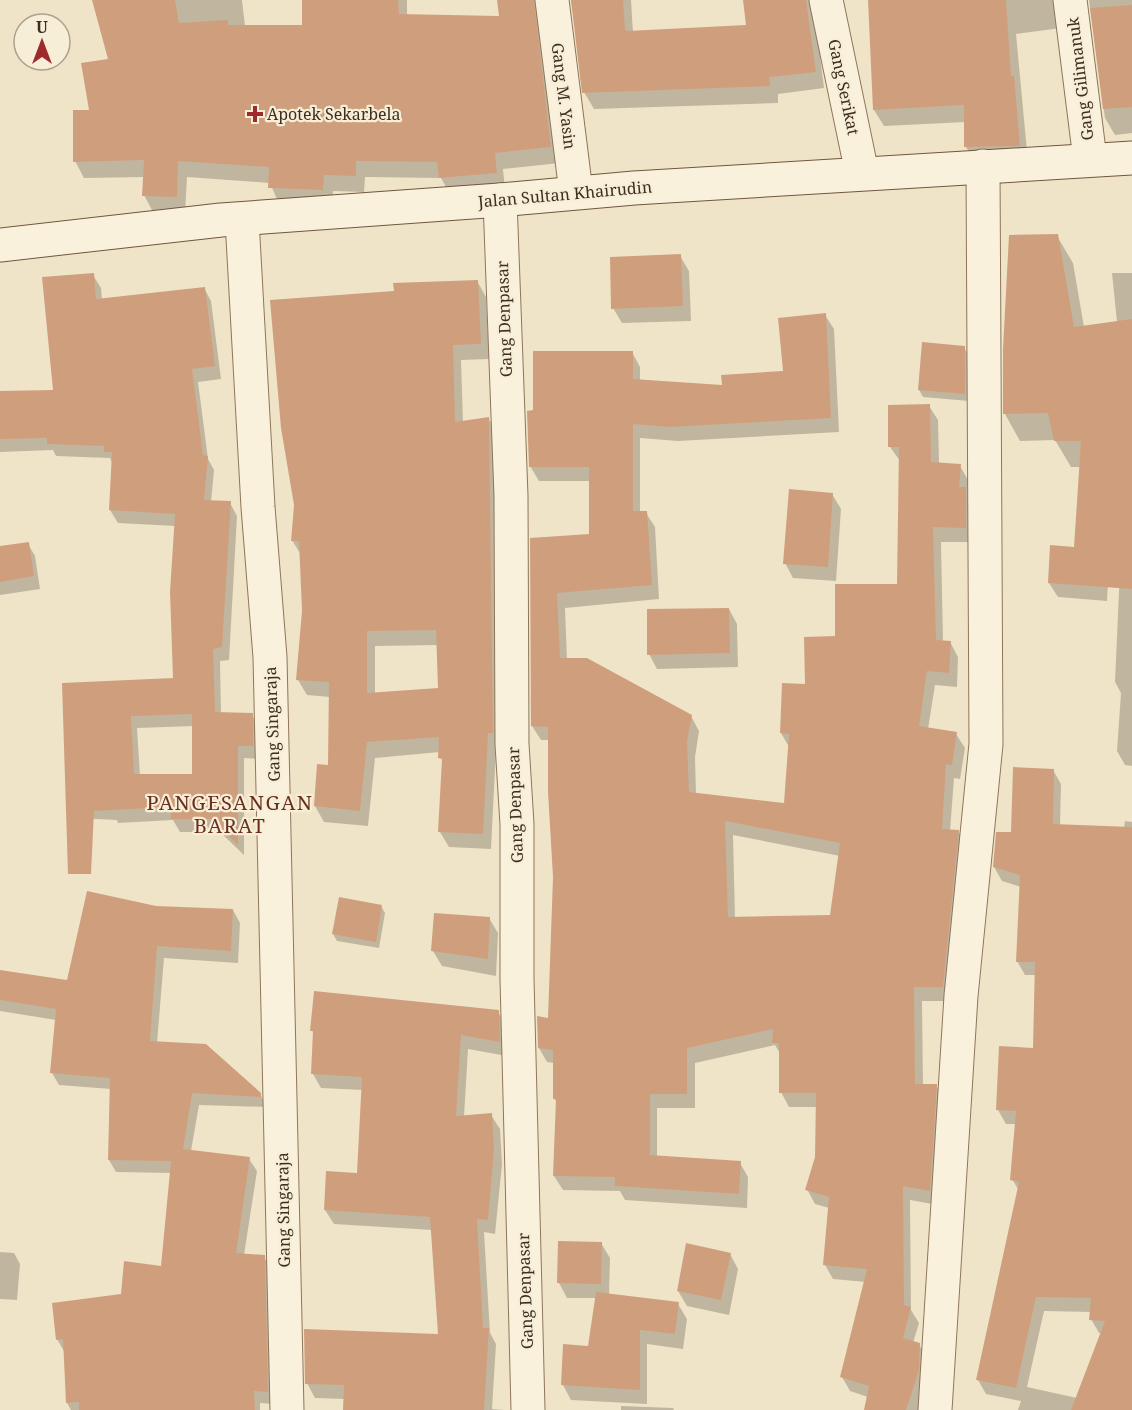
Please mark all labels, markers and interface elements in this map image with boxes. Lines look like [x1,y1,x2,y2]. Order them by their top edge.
north arrow [12,12,72,72]
street label: Gang Gilimanuk [1061,15,1098,142]
text: U [36,16,48,38]
street label: Gang Serikat [823,37,865,137]
street label: Gang M. Yasin [547,41,581,151]
place label: Apotek Sekarbela [267,103,401,125]
marker: Apotek Sekarbela [248,107,262,121]
street label: Jalan Sultan Khairudin [476,175,653,213]
street label: Gang Denpasar [491,260,517,378]
street label: Gang Singaraja [259,666,285,782]
street label: Gang Denpasar [502,746,528,864]
district label: PANGESANGAN BARAT [146,789,314,839]
street label: Gang Singaraja [271,1152,295,1268]
street label: Gang Denpasar [512,1232,538,1350]

